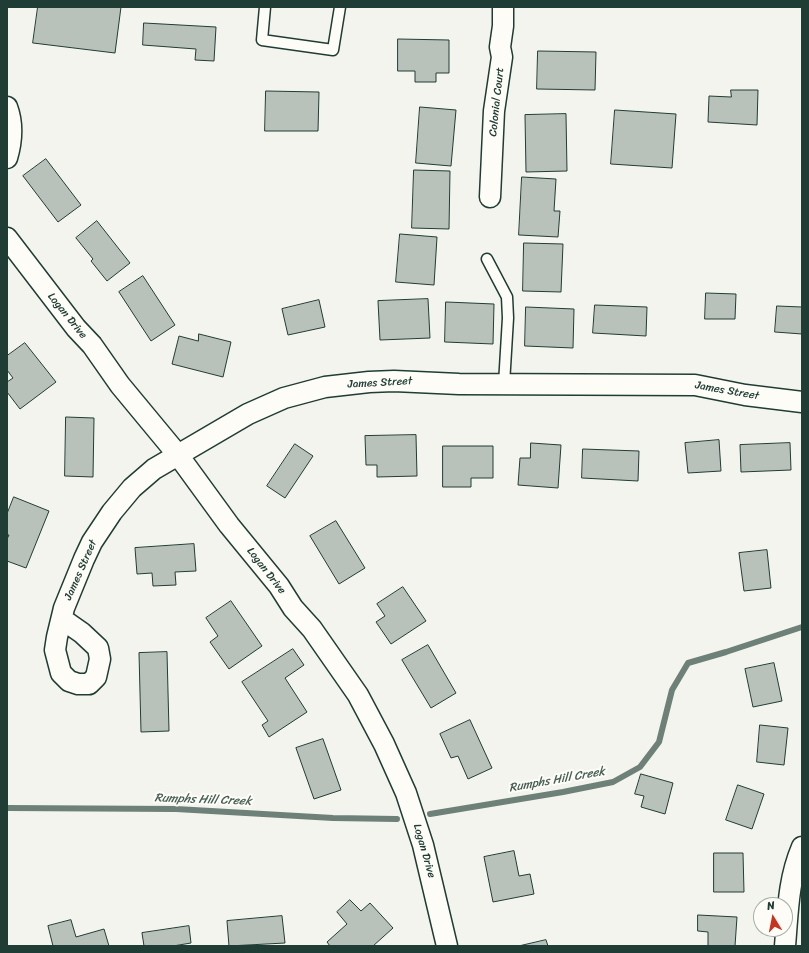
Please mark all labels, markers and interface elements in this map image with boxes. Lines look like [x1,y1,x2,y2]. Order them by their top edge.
street label: Colonial Court [487,67,507,137]
street label: Logan Drive [44,290,90,342]
street label: James Street [347,375,413,391]
street label: James Street [694,379,760,403]
street label: James Street [62,538,100,602]
street label: Logan Drive [244,545,288,597]
water label: Rumphs Hill Creek [508,764,606,796]
water label: Rumphs Hill Creek [154,791,252,809]
street label: Logan Drive [410,823,438,879]
text: N [766,896,776,916]
north arrow [753,897,793,937]

